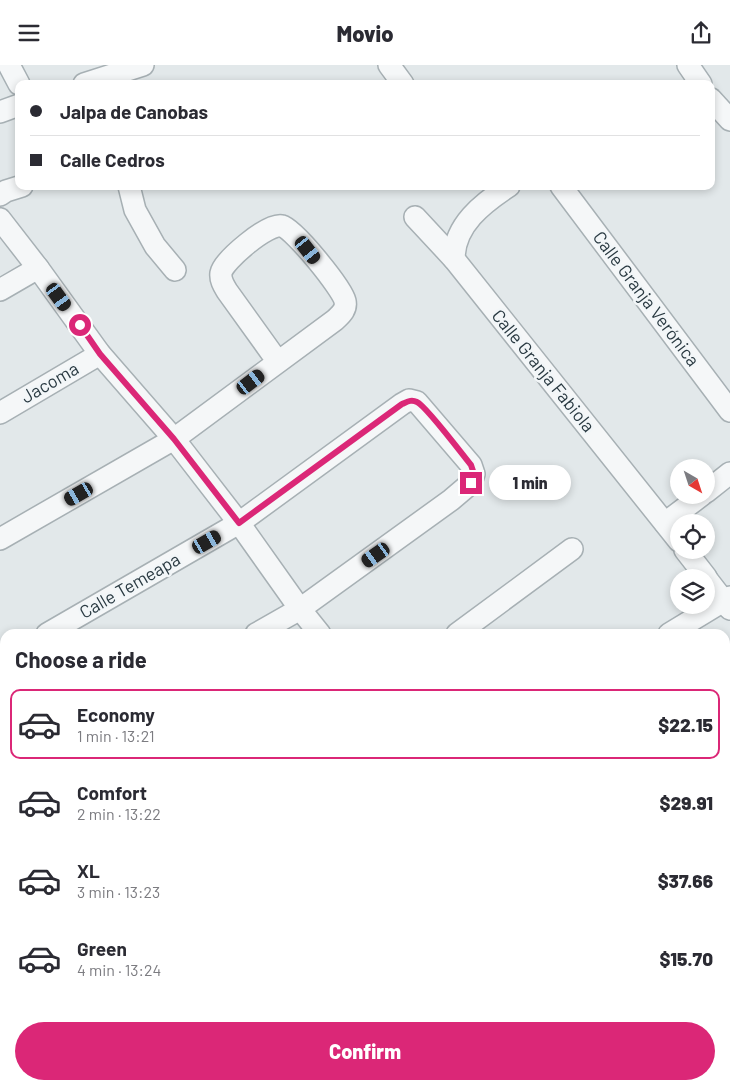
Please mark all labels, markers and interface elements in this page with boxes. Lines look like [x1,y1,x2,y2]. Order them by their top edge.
icon: menu [15,19,43,47]
icon: share [687,19,715,47]
text: Movio [337,20,393,46]
text: Jalpa de Canobas [60,100,208,123]
text: Calle Cedros [60,148,165,171]
street label: Calle Granja Verónica [589,227,705,370]
car [292,234,323,266]
car [44,280,73,314]
street label: Calle Granja Fabiola [488,305,600,436]
route start [69,314,91,336]
street label: Jacoma [17,357,82,407]
car [234,367,267,397]
north arrow [670,459,715,504]
map controls [670,459,715,614]
callout: 1 min [488,465,571,501]
route end [460,472,482,494]
text: 1 min [512,473,548,492]
car [62,480,95,508]
button: locate [670,514,715,559]
car [190,528,223,556]
car [359,540,392,570]
street label: Calle Temeapa [75,547,184,623]
button: layers [670,569,715,614]
text: Choose a ride [15,646,147,672]
icon: car [17,702,62,747]
text: Economy [77,703,155,726]
text: $22.15 [658,713,713,736]
text: 1 min · 13:21 [77,726,155,745]
icon: car [17,780,62,825]
text: Comfort [77,781,147,804]
text: $29.91 [660,791,713,814]
text: 2 min · 13:22 [77,804,161,823]
icon: car [17,858,62,903]
text: XL [77,859,100,882]
text: $37.66 [658,869,713,892]
text: 3 min · 13:23 [77,882,160,901]
icon: car [17,936,62,981]
text: Green [77,937,127,960]
text: $15.70 [659,947,713,970]
text: 4 min · 13:24 [77,960,161,979]
button: Confirm [15,1022,715,1080]

